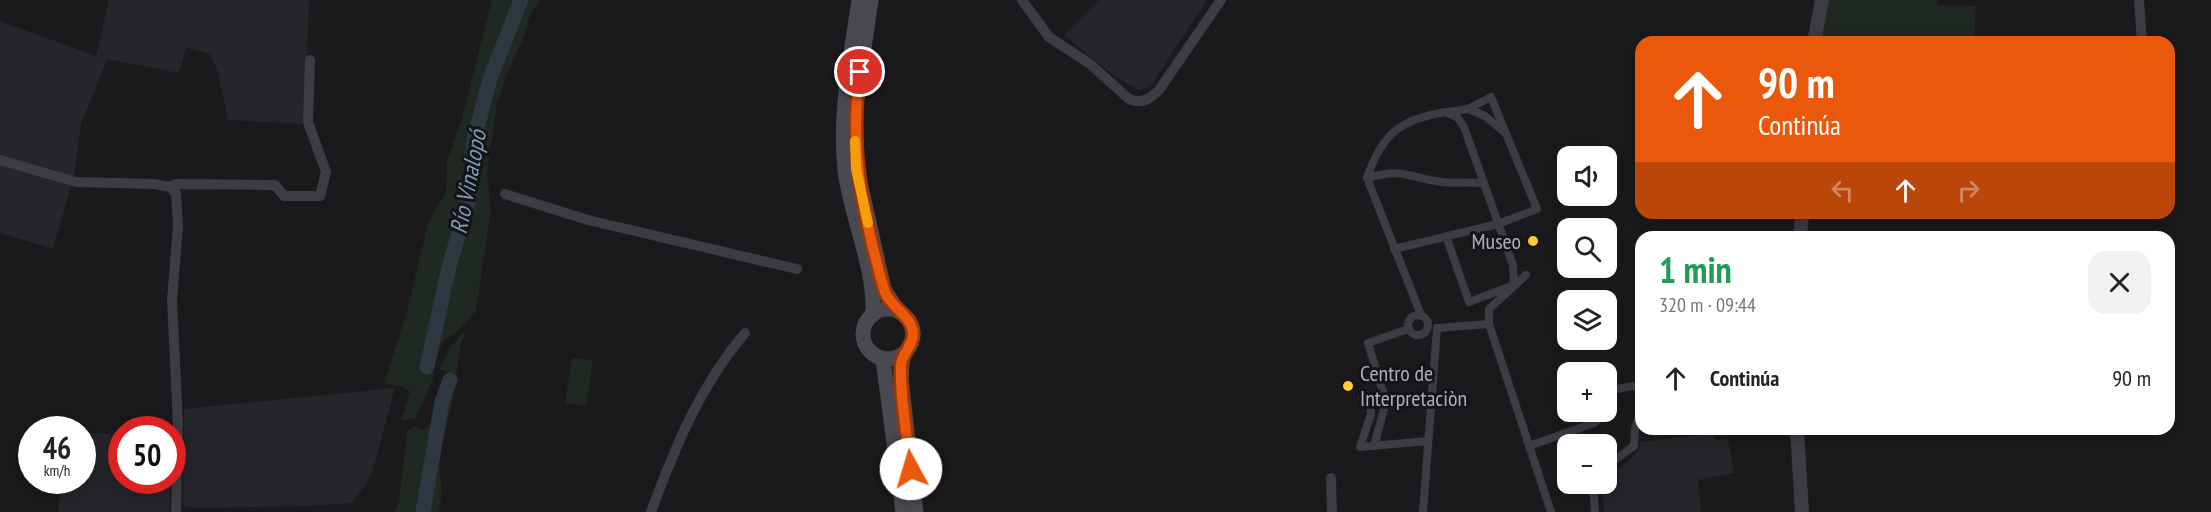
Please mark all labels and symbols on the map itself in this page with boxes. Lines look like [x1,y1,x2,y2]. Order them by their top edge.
pin [834,46,885,97]
water label: Río Vinalopó [443,126,494,236]
place label: Museo [1472,227,1521,255]
marker: Museo [1526,234,1540,248]
place label: Centro de Interpretaciòn [1360,359,1467,412]
marker: Centro de Interpretaciòn [1341,379,1355,393]
speed limit sign: 50 [108,416,186,494]
position arrow [879,437,943,501]

